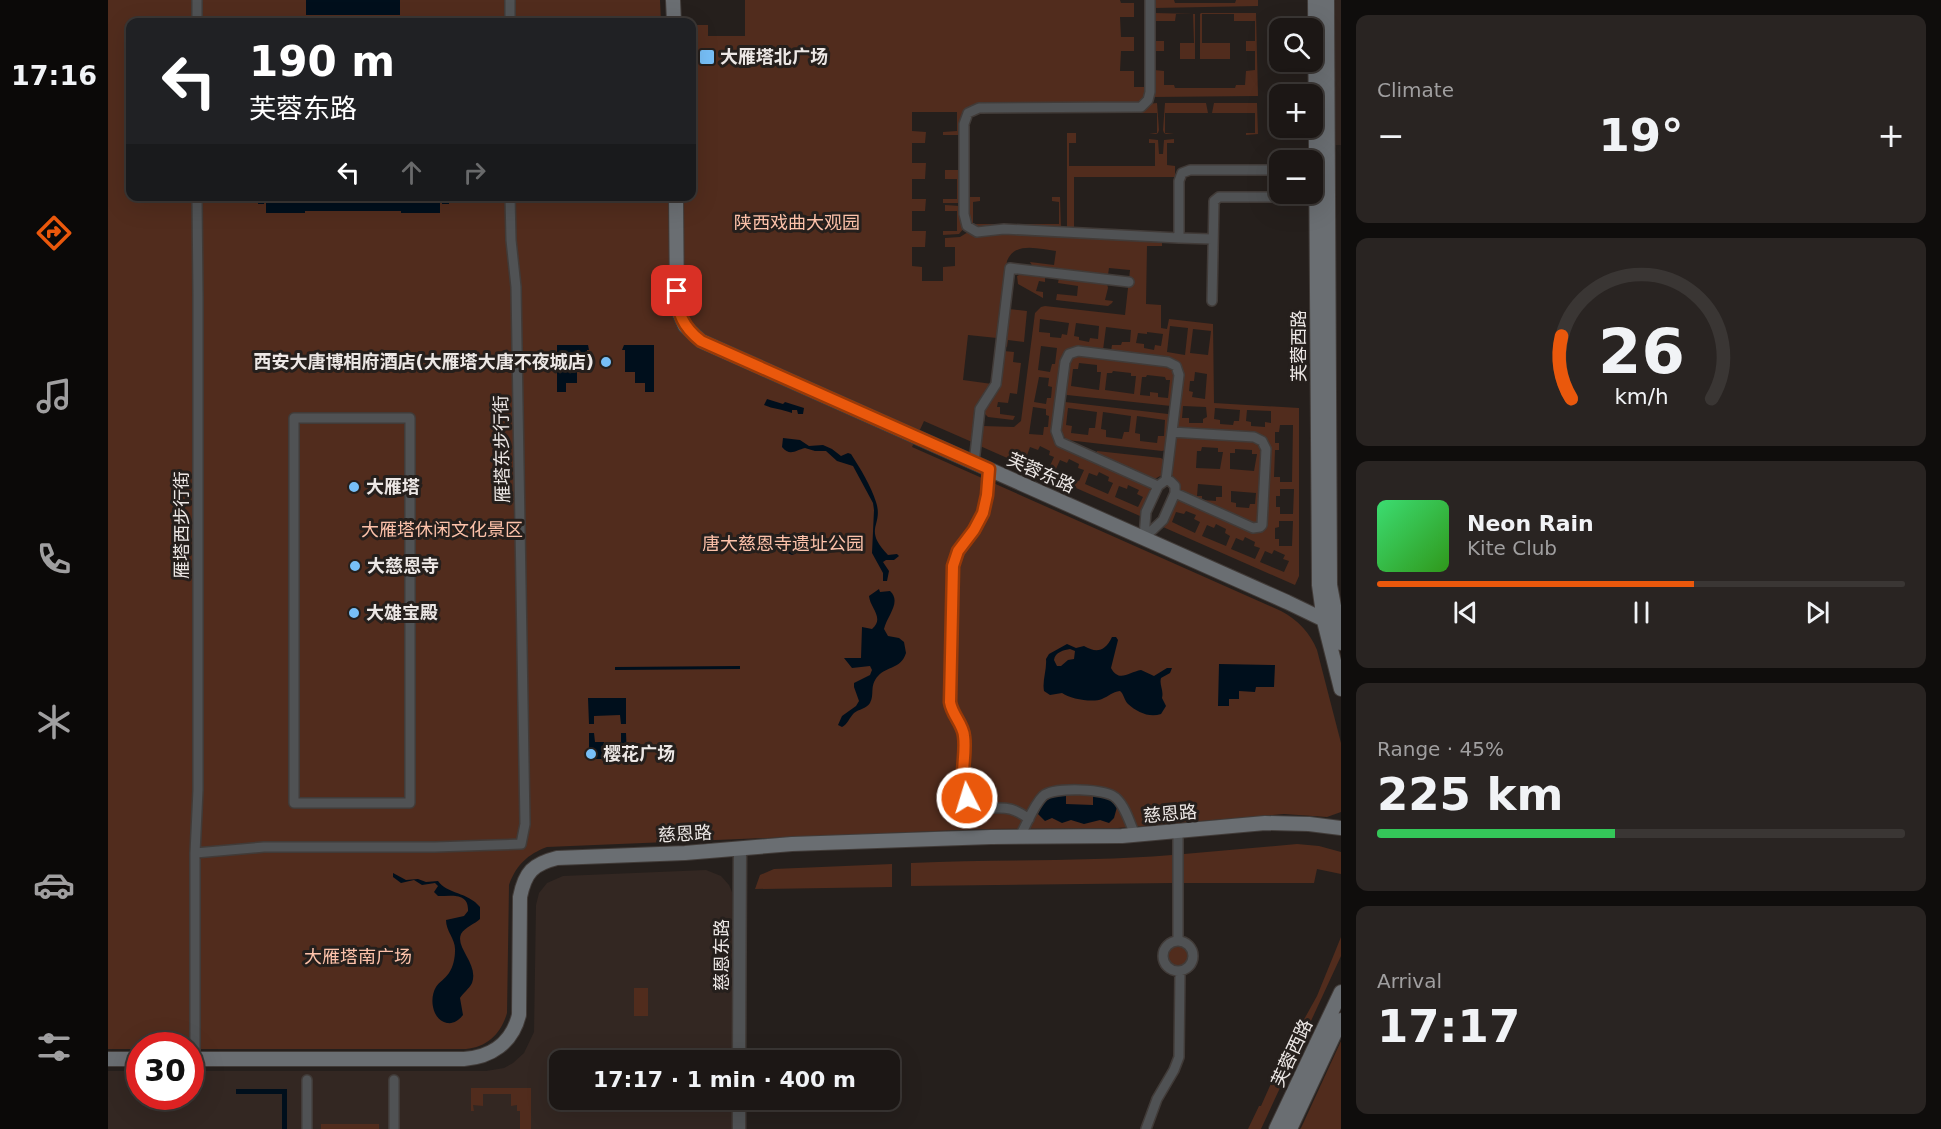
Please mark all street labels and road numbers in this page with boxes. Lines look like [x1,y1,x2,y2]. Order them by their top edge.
street label: 芙蓉西路 [1288,310,1309,382]
street label: 雁塔东步行街 [490,395,513,503]
street label: 芙蓉东路 [1004,448,1078,497]
street label: 雁塔西步行街 [171,471,192,579]
street label: 慈恩路 [1142,801,1198,826]
street label: 慈恩路 [657,822,712,845]
street label: 慈恩东路 [711,919,732,991]
street label: 芙蓉西路 [1267,1016,1316,1090]

